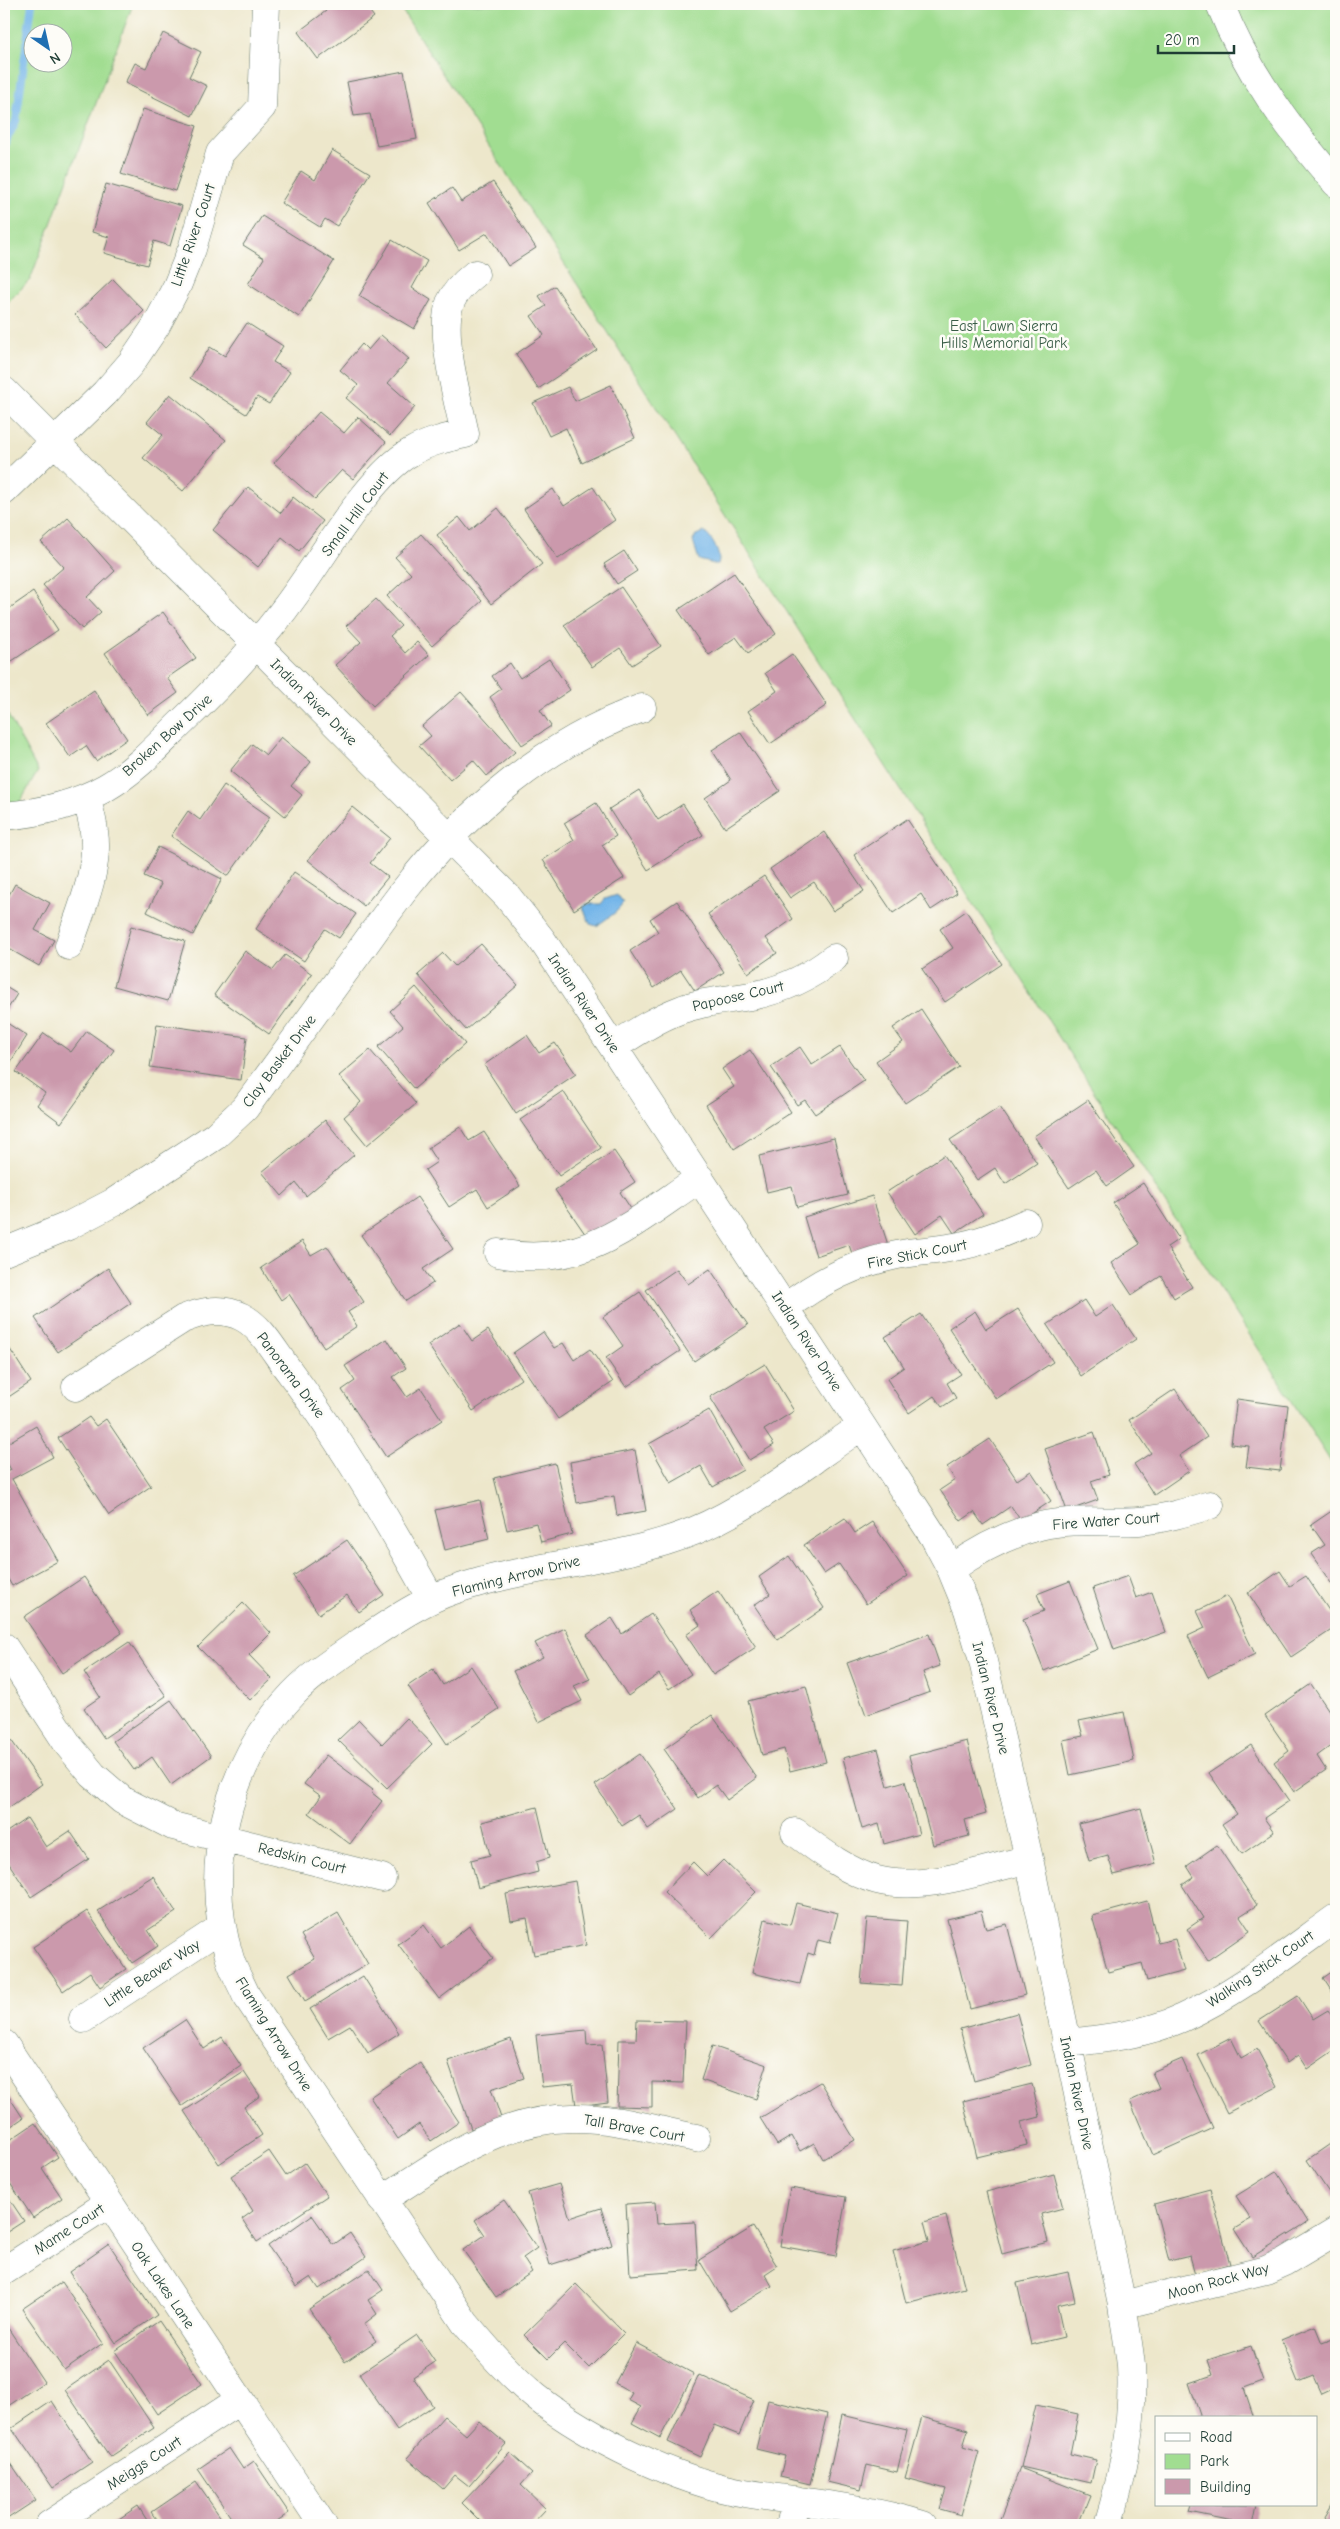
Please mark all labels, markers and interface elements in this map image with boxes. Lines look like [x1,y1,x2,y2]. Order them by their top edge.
north arrow [22,22,72,72]
scale bar [1158,22,1234,54]
text: 20 m [1165,31,1199,49]
text: N [46,49,64,68]
street label: Little River Court [167,181,219,289]
park label: East Lawn Sierra Hills Memorial Park [941,317,1068,352]
street label: Small Hill Court [317,468,393,560]
street label: Indian River Drive [267,655,362,750]
street label: Broken Bow Drive [119,690,216,780]
street label: Indian River Drive [544,950,624,1056]
street label: Papoose Court [691,977,786,1015]
street label: Clay Basket Drive [238,1011,320,1111]
street label: Fire Stick Court [866,1235,969,1272]
street label: Indian River Drive [768,1288,846,1395]
street label: Panorama Drive [253,1329,329,1422]
street label: Fire Water Court [1052,1508,1161,1534]
street label: Flaming Arrow Drive [450,1551,582,1601]
street label: Indian River Drive [968,1640,1014,1757]
street label: Redskin Court [256,1838,348,1878]
street label: Walking Stick Court [1203,1926,1318,2012]
street label: Little Beaver Way [101,1935,204,2011]
street label: Flaming Arrow Drive [232,1974,317,2095]
street label: Indian River Drive [1056,2035,1098,2152]
street label: Tall Brave Court [582,2110,686,2146]
street label: Mame Court [30,2199,108,2258]
street label: Oak Lakes Lane [127,2238,199,2332]
street label: Moon Rock Way [1165,2259,1271,2303]
legend [1155,2416,1318,2506]
text: Road [1200,2428,1232,2446]
street label: Meiggs Court [103,2432,185,2494]
text: Park [1200,2452,1229,2470]
text: Building [1200,2478,1251,2496]

